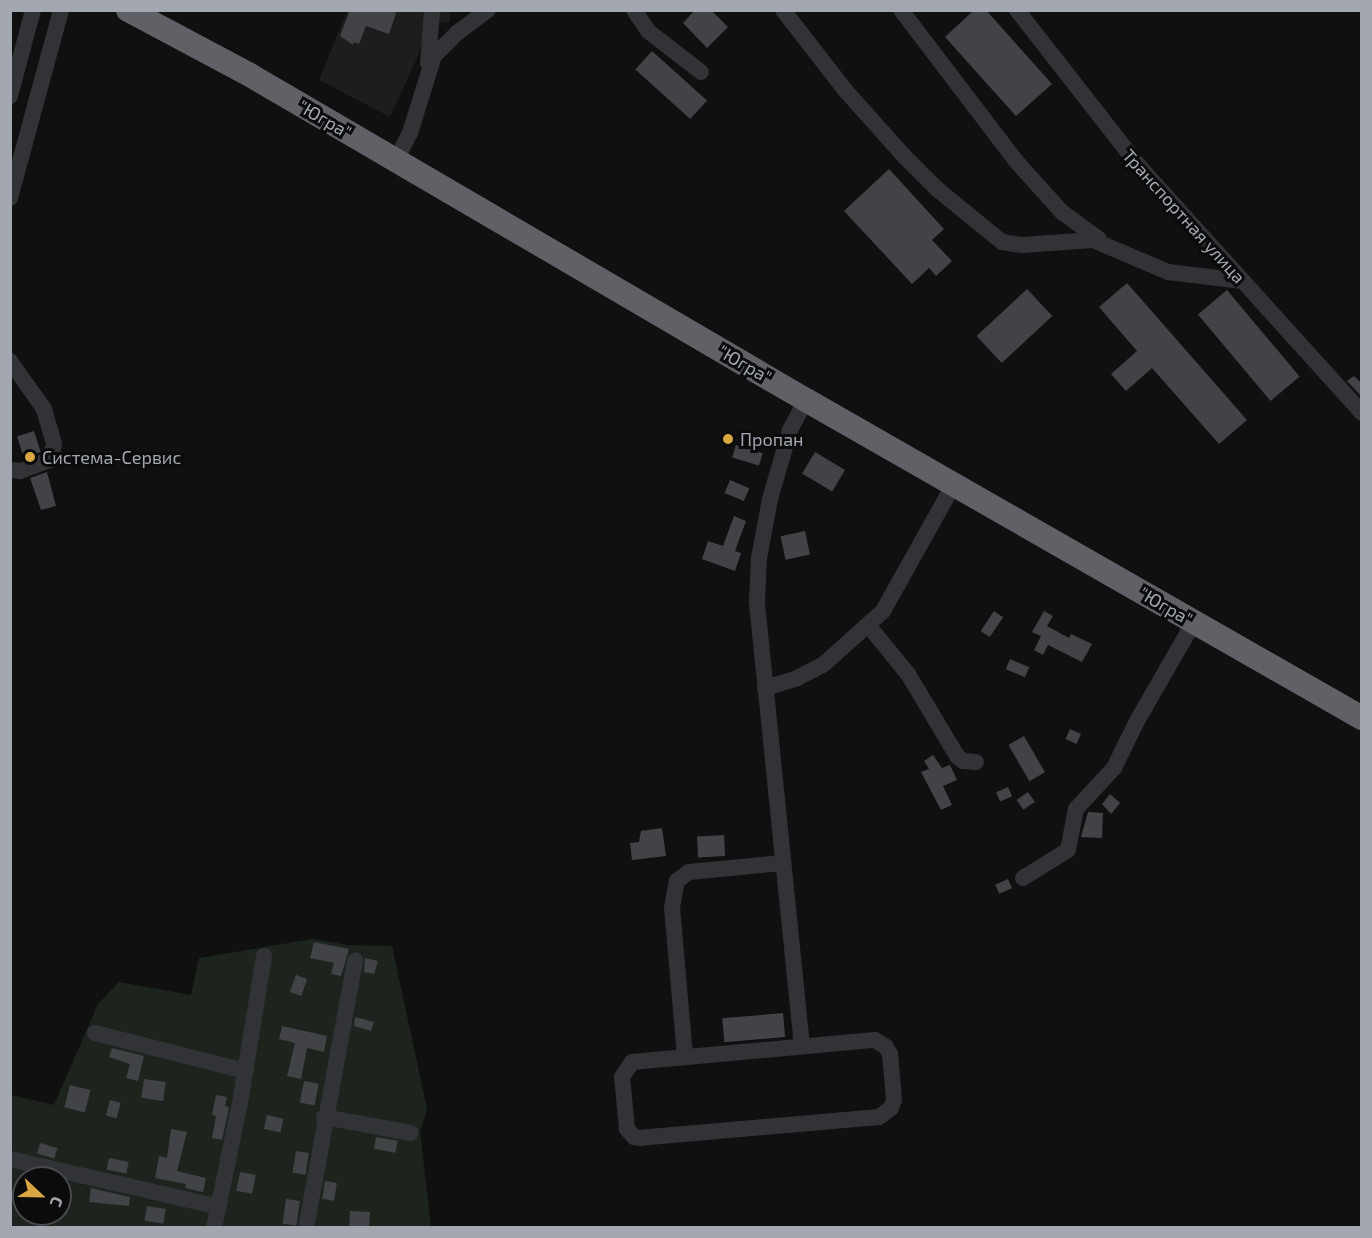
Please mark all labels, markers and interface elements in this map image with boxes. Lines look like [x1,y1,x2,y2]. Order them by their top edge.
street label: "Югра" [295,95,355,143]
street label: Транспортная улица [1118,144,1250,288]
street label: "Югра" [715,340,775,388]
place label: Пропан [740,428,804,450]
marker: Пропан [721,432,735,446]
place label: Система-Сервис [42,446,181,468]
marker: Система-Сервис [23,450,37,464]
street label: "Югра" [1136,582,1196,630]
north arrow [12,1166,72,1226]
text: С [47,1194,68,1210]

